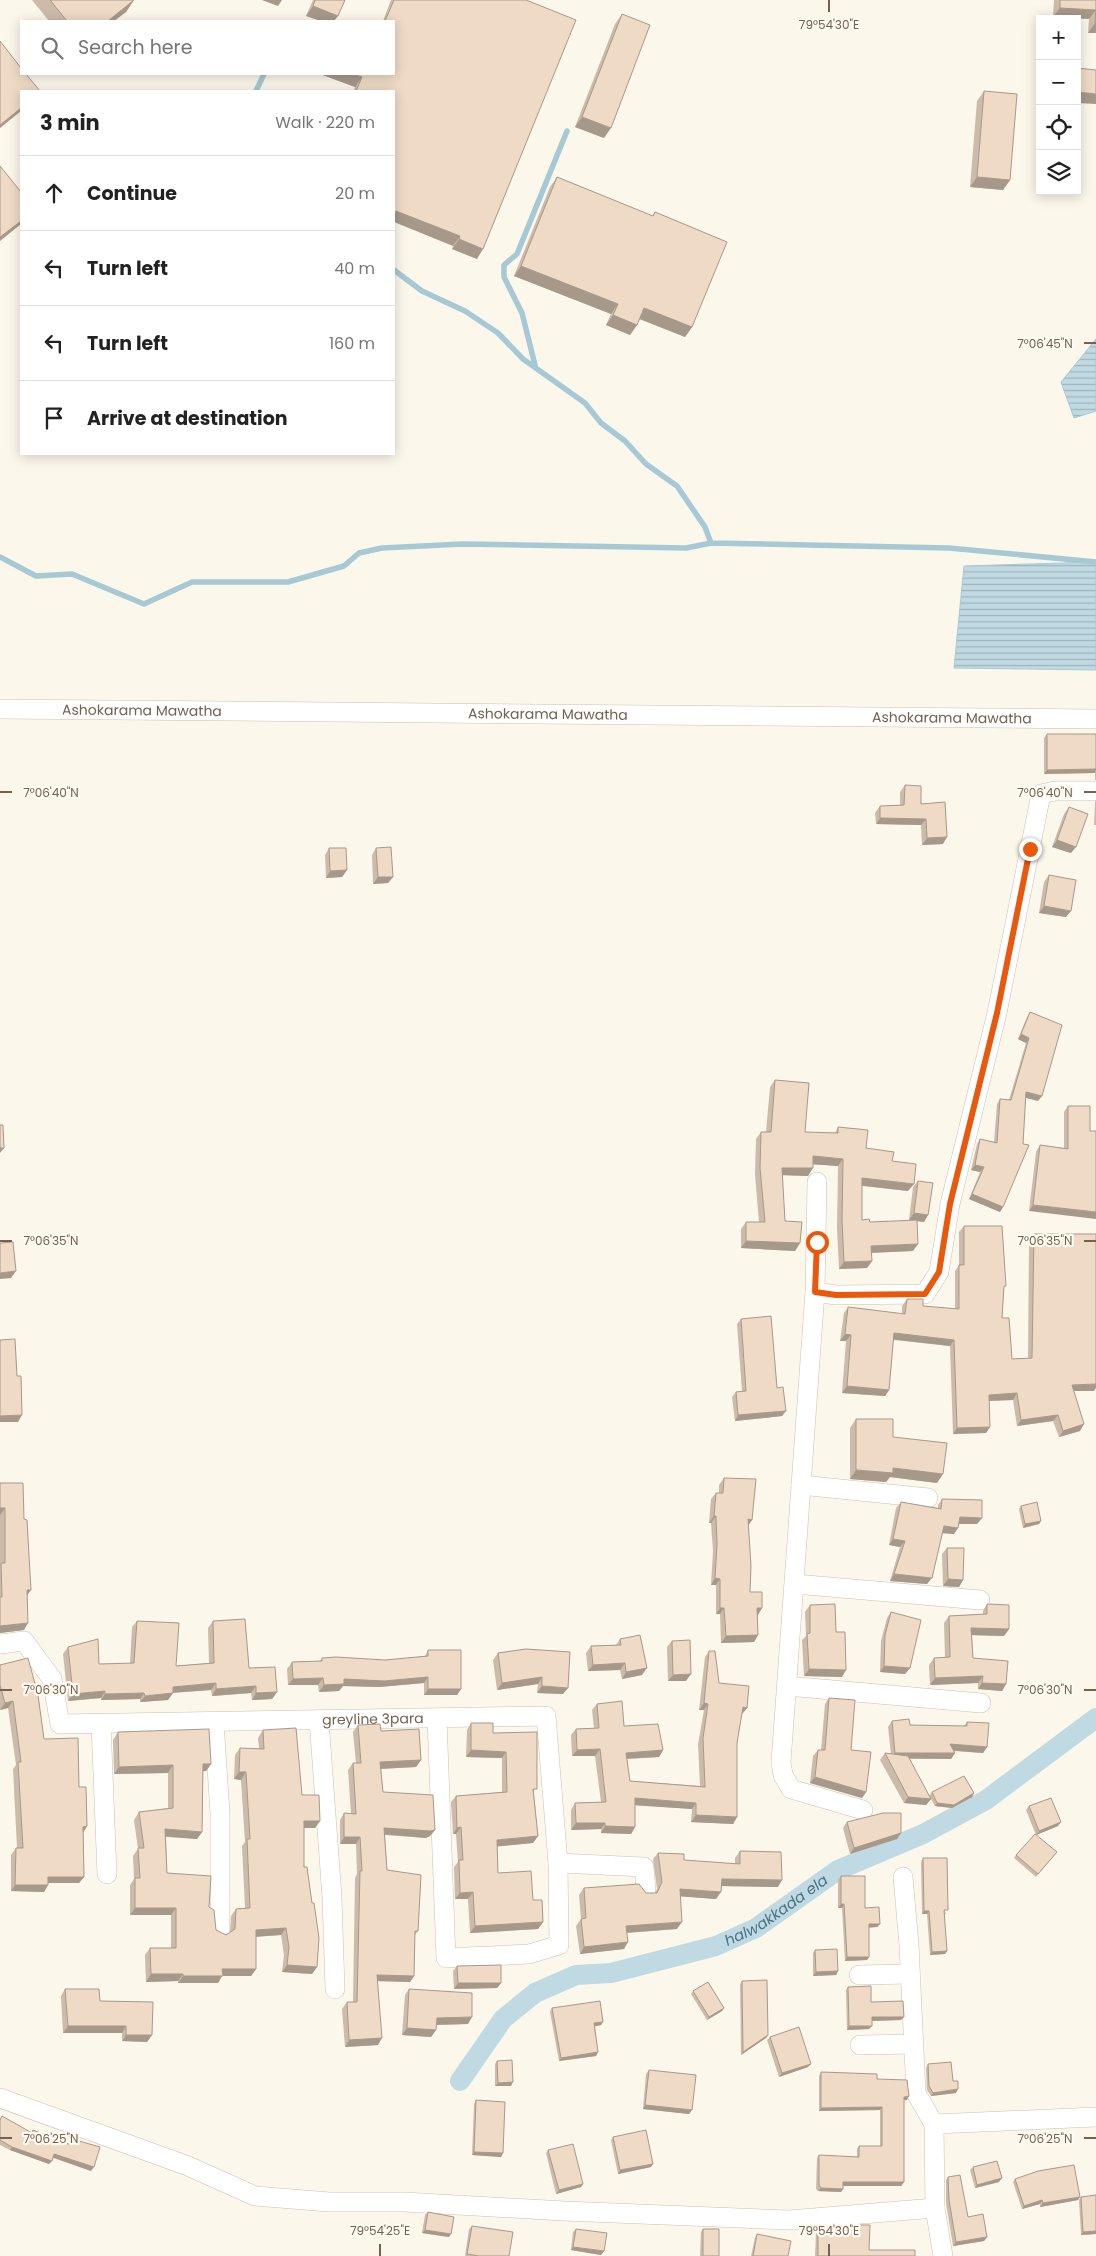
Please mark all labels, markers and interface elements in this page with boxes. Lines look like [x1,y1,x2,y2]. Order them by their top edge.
map controls [1036,15,1081,195]
button: + [1036,15,1081,60]
text: 79°54'30"E [799,16,859,33]
search box [20,20,395,75]
icon: search [38,34,66,62]
text: Search here [78,34,192,61]
button: − [1036,60,1081,105]
button: locate [1036,105,1081,150]
text: 3 min [40,108,100,137]
text: Walk · 220 m [275,111,375,134]
button: layers [1036,150,1081,195]
icon: ahead [40,179,68,207]
text: Continue [87,180,177,207]
text: 20 m [335,182,375,205]
icon: left [40,254,68,282]
text: Turn left [87,255,168,282]
text: 40 m [334,257,375,280]
icon: left [40,329,68,357]
text: Turn left [87,330,168,357]
text: 160 m [329,332,375,355]
text: 7°06'45"N [1017,335,1073,352]
icon: arrive [40,404,68,432]
text: Arrive at destination [87,405,288,432]
street label: Ashokarama Mawatha [62,700,222,721]
street label: Ashokarama Mawatha [468,703,628,725]
street label: Ashokarama Mawatha [872,707,1032,728]
text: 7°06'40"N [23,784,79,801]
text: 7°06'40"N [1017,784,1073,801]
route end [1019,838,1042,861]
route start [806,1231,829,1254]
text: 7°06'35"N [23,1232,79,1249]
text: 7°06'35"N [1017,1232,1073,1249]
text: 7°06'30"N [23,1681,79,1698]
text: 7°06'30"N [1017,1681,1073,1698]
street label: greyline 3para [322,1708,424,1730]
water label: halwakkada ela [721,1869,832,1951]
text: 7°06'25"N [24,2130,78,2147]
text: 7°06'25"N [1018,2130,1072,2147]
text: 79°54'25"E [350,2222,410,2239]
text: 79°54'30"E [799,2222,859,2239]

